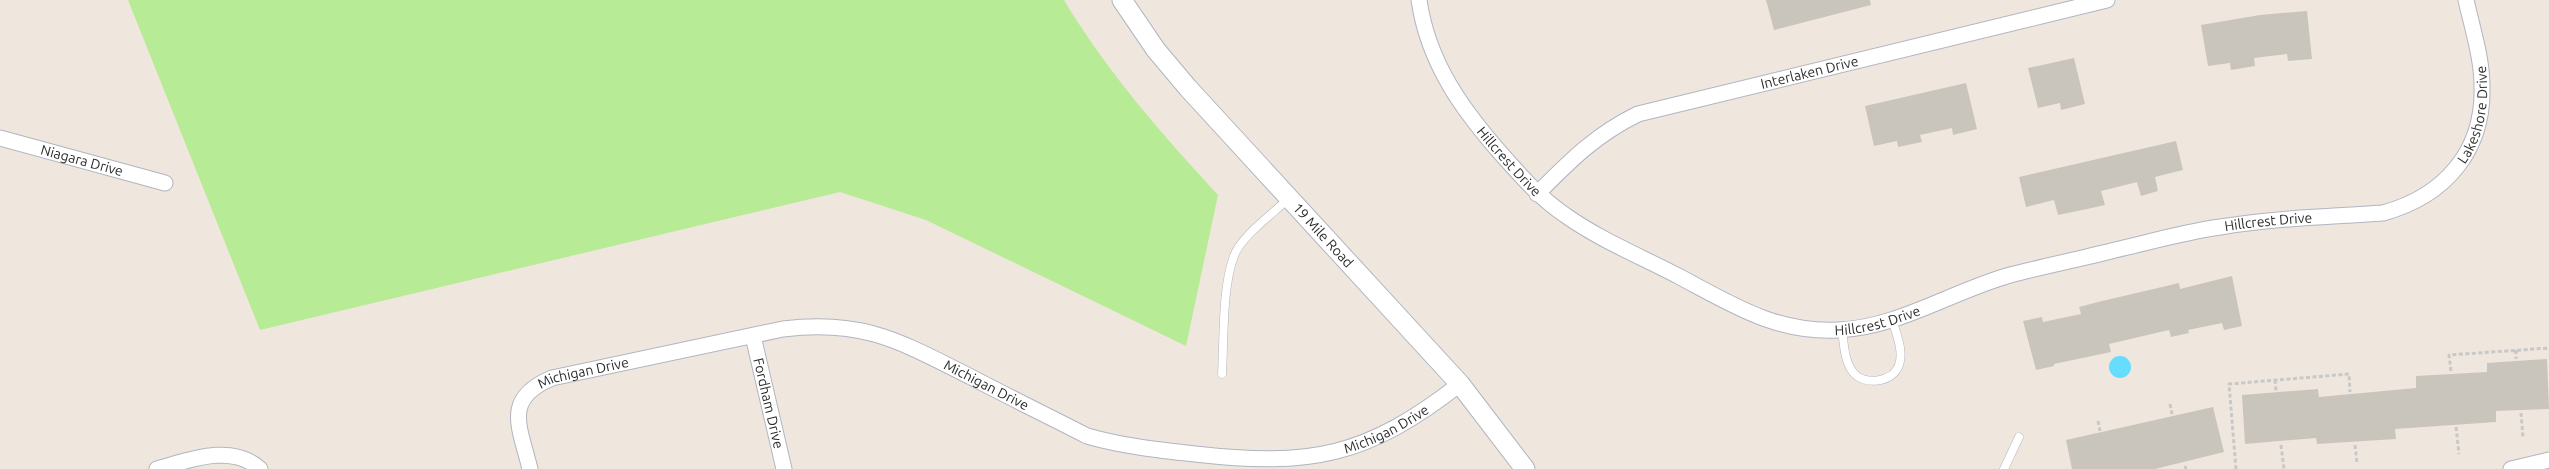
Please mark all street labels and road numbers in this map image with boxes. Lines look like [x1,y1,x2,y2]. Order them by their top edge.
street label: Interlaken Drive [1759,53,1860,92]
street label: Lakeshore Drive [2454,65,2490,166]
street label: Hillcrest Drive [1474,124,1544,200]
street label: Niagara Drive [39,142,125,179]
street label: 19 Mile Road [1290,200,1357,271]
street label: Hillcrest Drive [2223,209,2313,234]
street label: Hillcrest Drive [1834,302,1922,338]
street label: Michigan Drive [535,354,630,392]
street label: Fordham Drive [750,356,787,450]
street label: Michigan Drive [941,357,1032,413]
street label: Michigan Drive [1342,401,1432,457]

